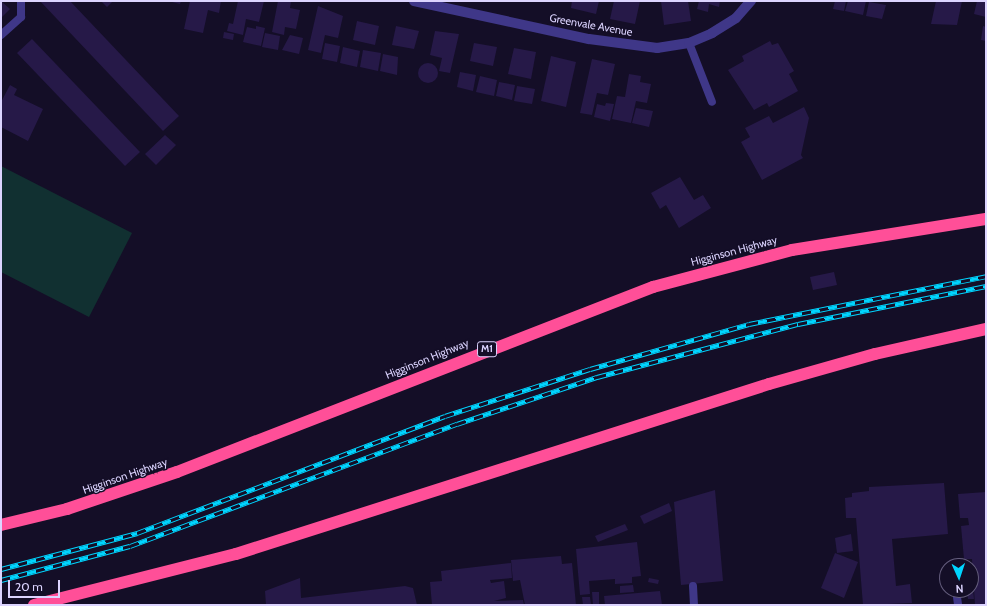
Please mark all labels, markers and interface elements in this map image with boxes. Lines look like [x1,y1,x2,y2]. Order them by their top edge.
street label: Greenvale Avenue [548,11,634,39]
street label: Higginson Highway [689,233,779,269]
street label: Higginson Highway [383,336,471,382]
road number: M1 [477,341,497,357]
street label: Higginson Highway [81,455,169,497]
north arrow [939,558,979,598]
scale bar [10,572,62,598]
text: 20 m [15,579,43,594]
text: N [955,582,964,596]

